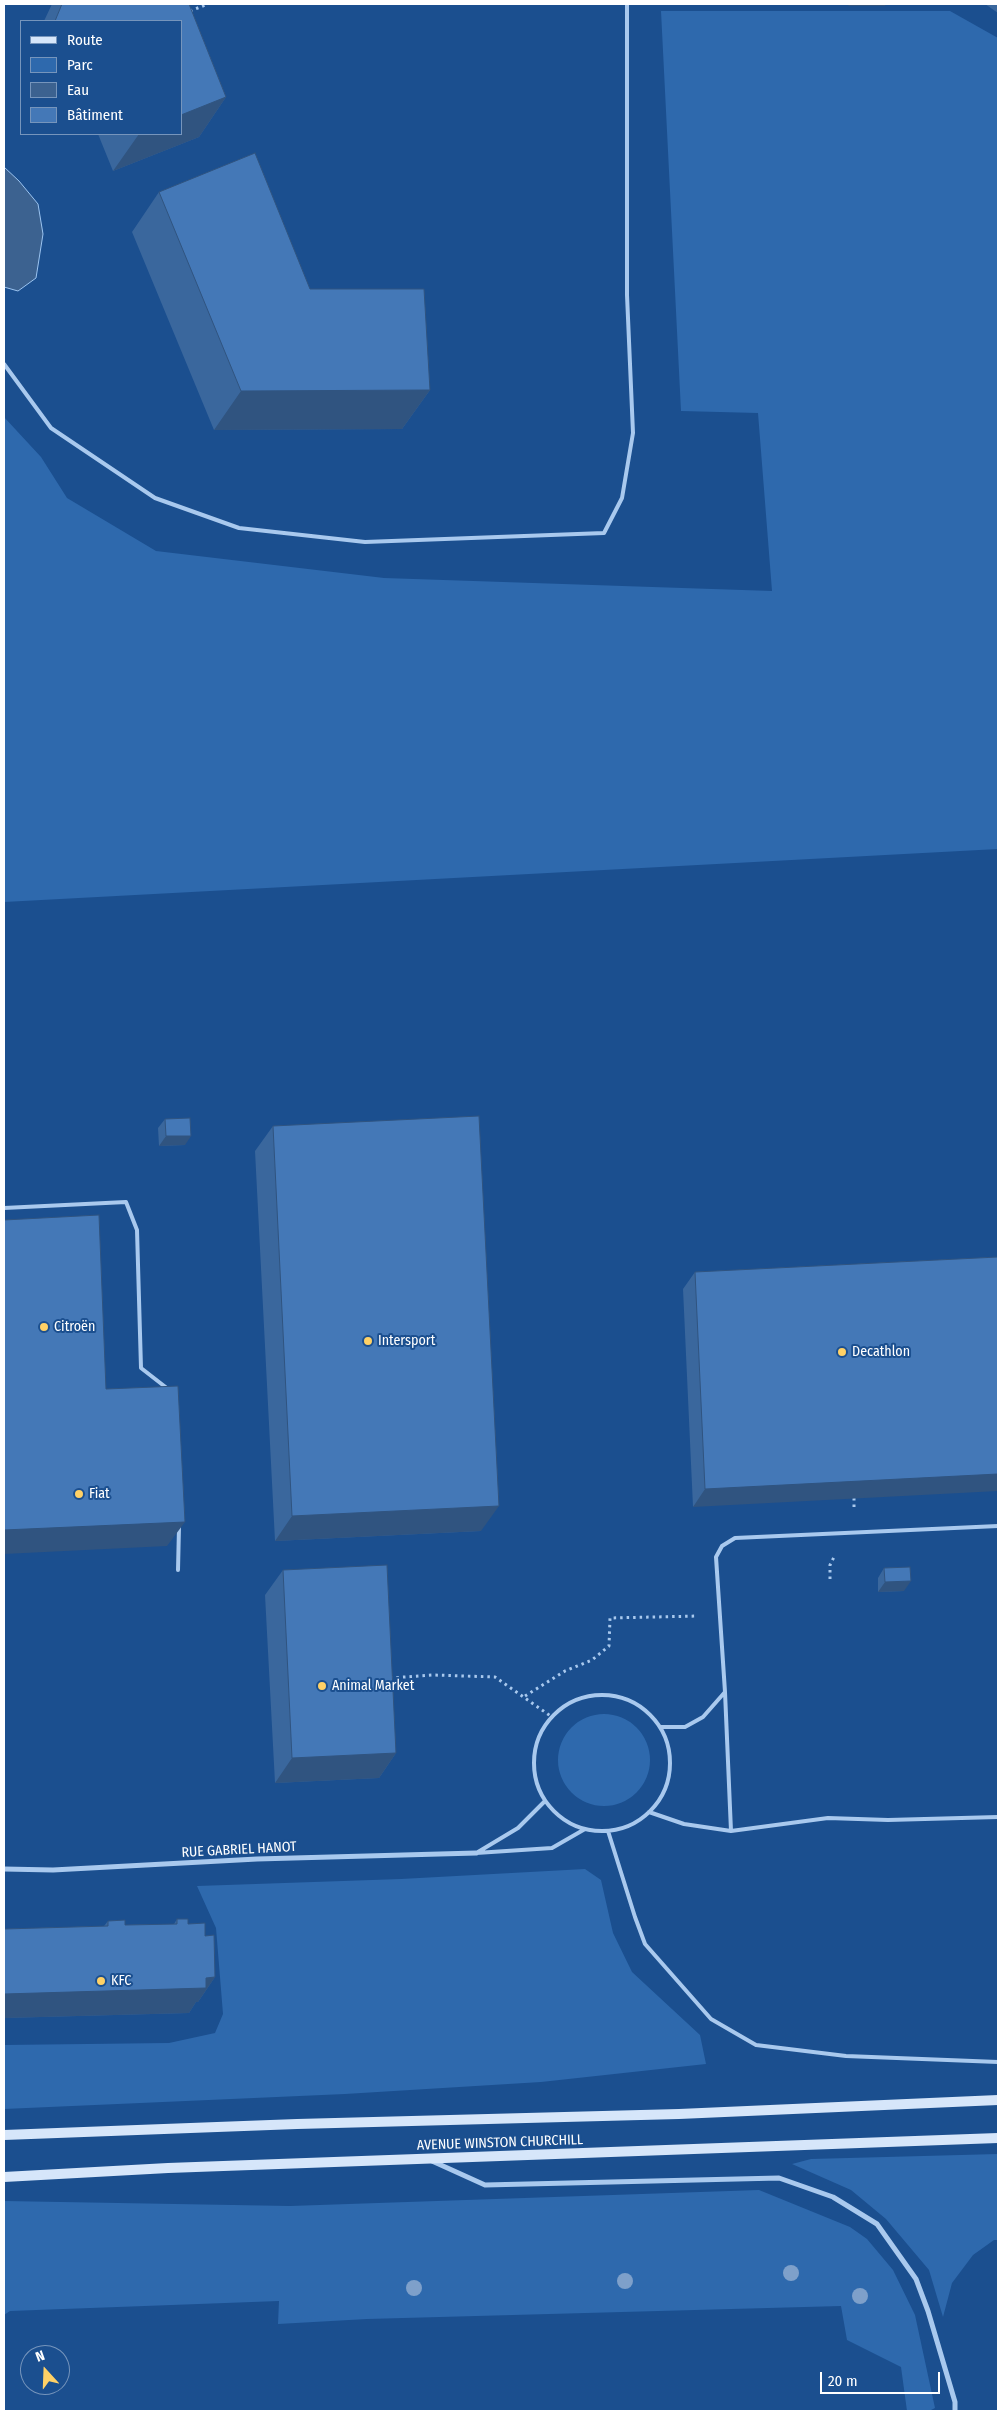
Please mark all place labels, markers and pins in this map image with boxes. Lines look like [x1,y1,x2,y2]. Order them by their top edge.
place label: Citroën [54,1319,95,1335]
marker: Citroën [38,1321,50,1333]
place label: Intersport [378,1333,435,1349]
marker: Intersport [362,1335,374,1347]
place label: Decathlon [852,1344,910,1360]
marker: Decathlon [836,1346,848,1358]
place label: Fiat [89,1486,110,1502]
marker: Fiat [73,1488,85,1500]
place label: Animal Market [332,1678,414,1694]
marker: Animal Market [316,1680,328,1692]
place label: KFC [111,1973,131,1989]
marker: KFC [95,1975,107,1987]

